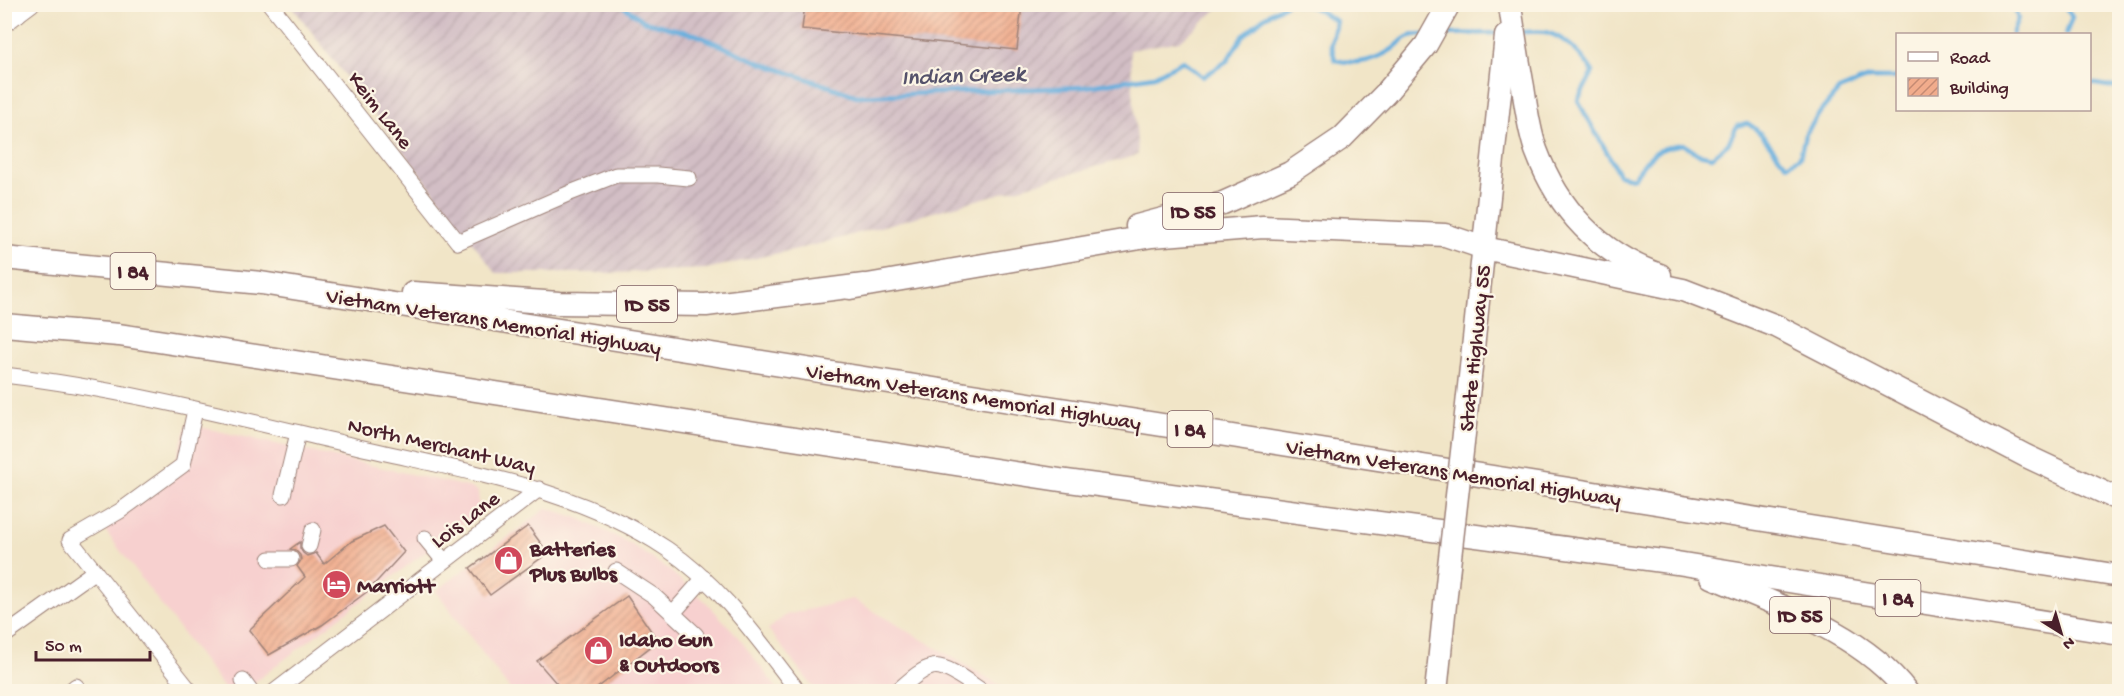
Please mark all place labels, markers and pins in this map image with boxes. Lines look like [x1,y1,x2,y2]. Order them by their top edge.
place label: Batteries Plus Bulbs [529,538,619,589]
shop icon: Batteries Plus Bulbs [493,544,525,576]
hotel icon: Marriott [320,568,352,600]
place label: Marriott [357,575,436,601]
place label: Idaho Gun & Outdoors [619,629,720,680]
shop icon: Idaho Gun & Outdoors [582,635,614,667]

